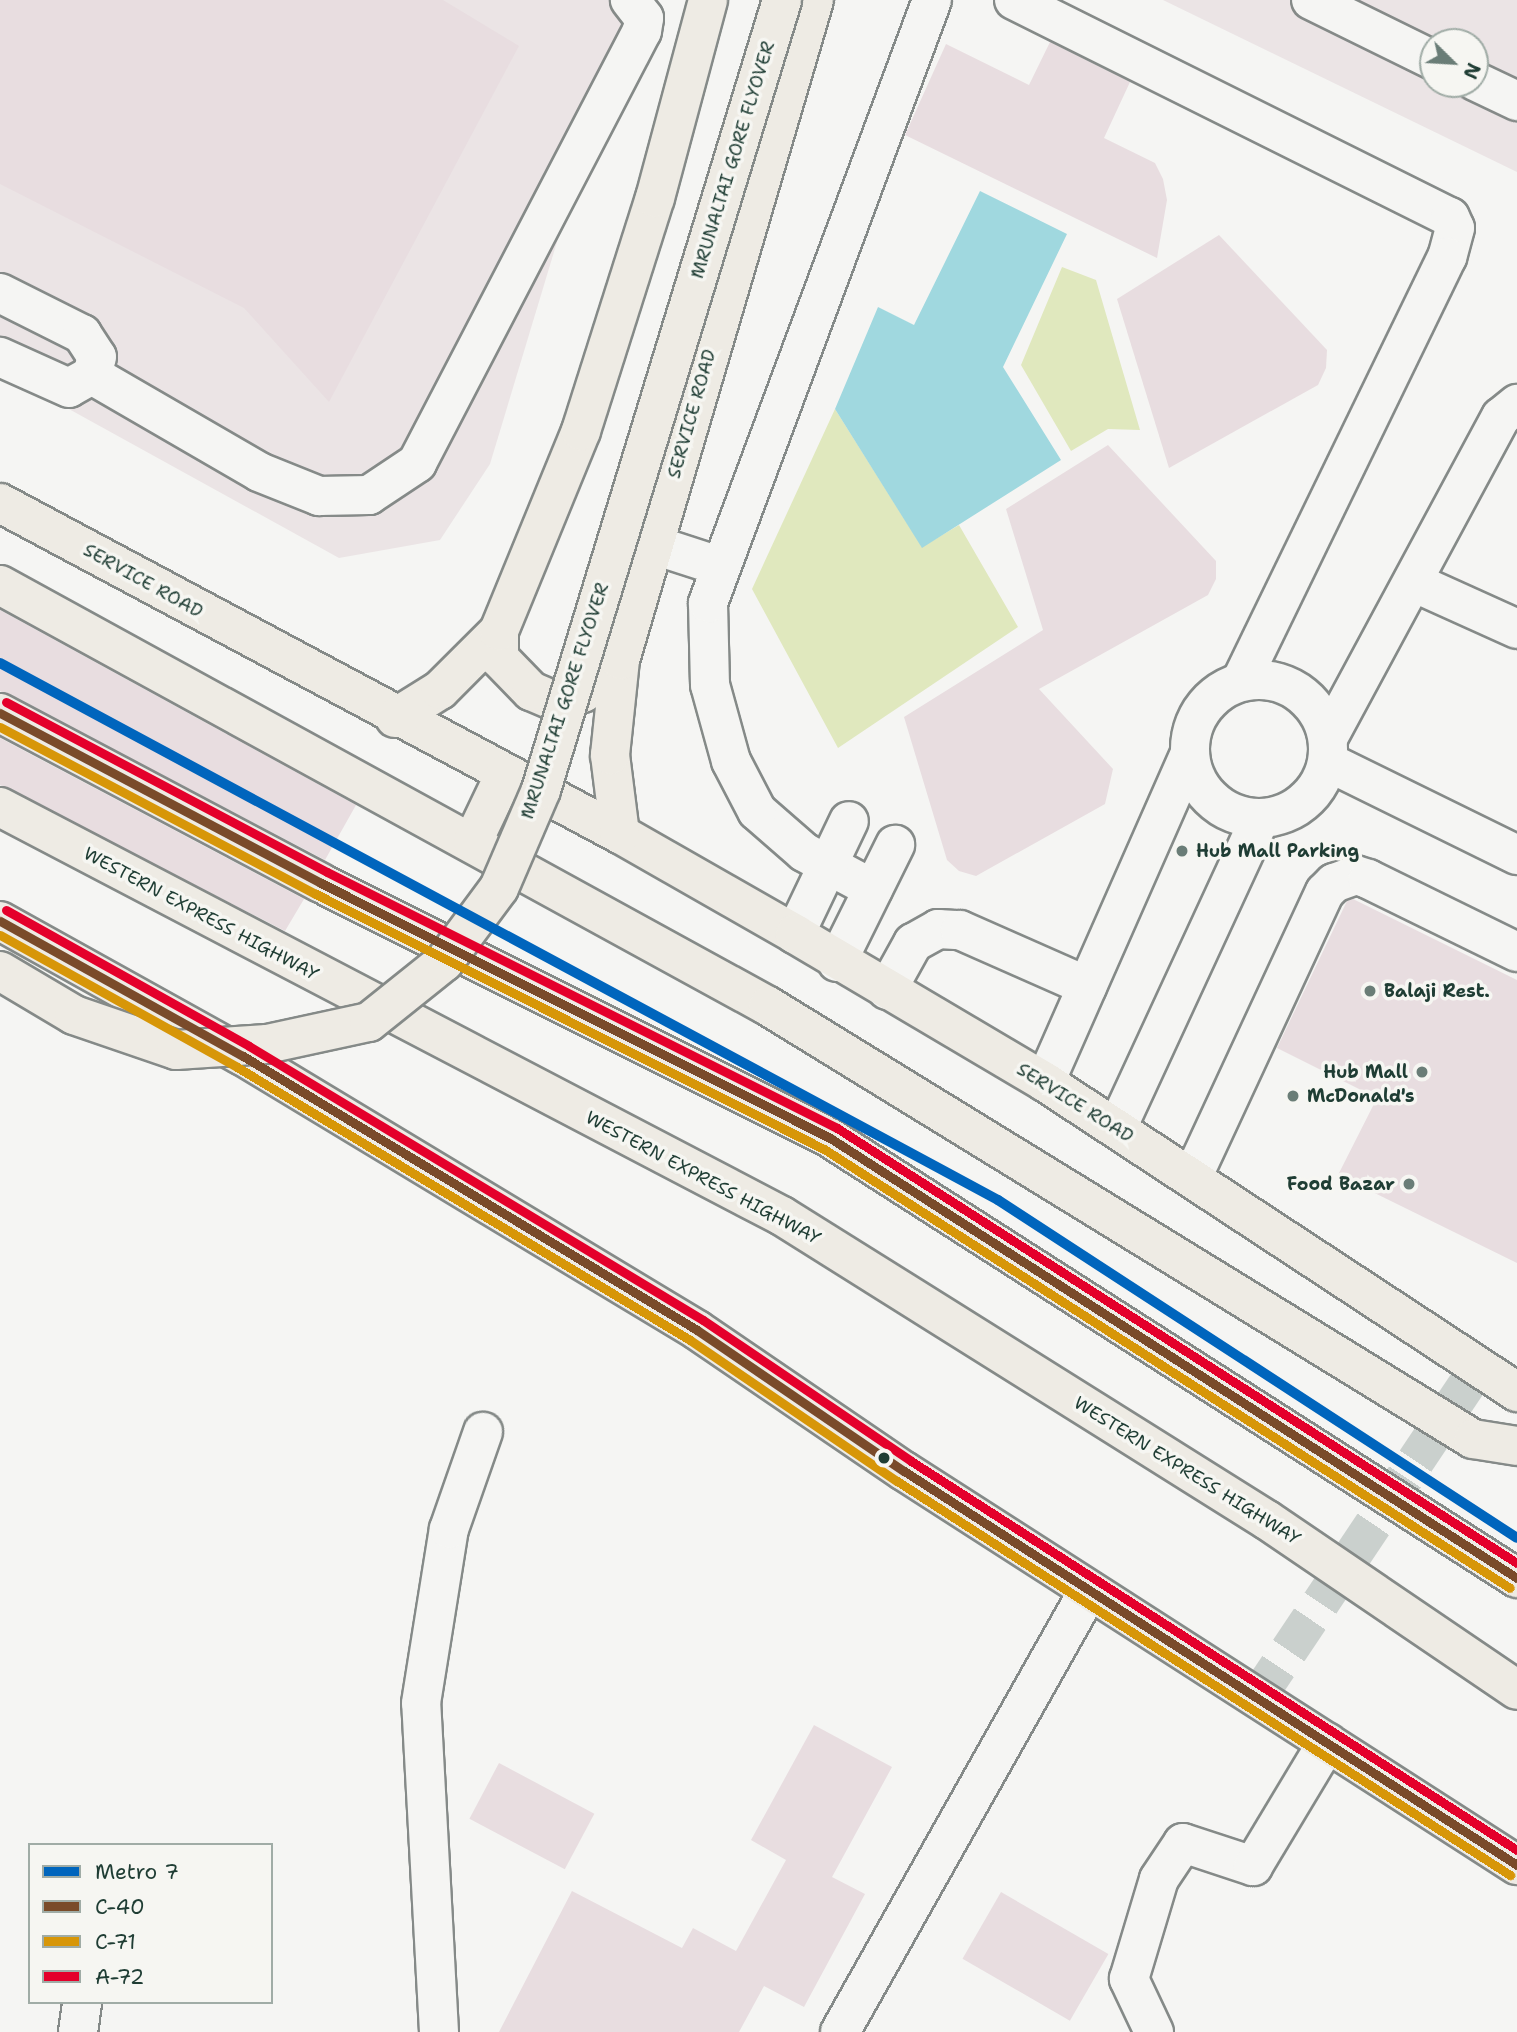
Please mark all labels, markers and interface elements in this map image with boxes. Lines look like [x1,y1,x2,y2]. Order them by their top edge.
north arrow [1419,28,1489,98]
street label: MRUNALTAI GORE FLYOVER [687,39,779,281]
text: N [1457,59,1486,83]
street label: SERVICE ROAD [663,347,721,481]
street label: SERVICE ROAD [80,539,206,623]
street label: MRUNALTAI GORE FLYOVER [517,580,613,822]
place label: Hub Mall Parking [1196,840,1359,862]
street label: WESTERN EXPRESS HIGHWAY [80,843,322,985]
marker: Hub Mall Parking [1174,843,1190,859]
place label: Balaji Rest. [1384,980,1490,1002]
marker: Balaji Rest. [1362,983,1378,999]
street label: SERVICE ROAD [1013,1059,1137,1147]
place label: Hub Mall [1323,1061,1408,1083]
marker: Hub Mall [1414,1064,1430,1080]
place label: McDonald's [1307,1085,1414,1107]
marker: McDonald's [1285,1088,1301,1104]
street label: WESTERN EXPRESS HIGHWAY [582,1107,824,1249]
place label: Food Bazar [1287,1173,1395,1195]
marker: Food Bazar [1401,1176,1417,1192]
street label: WESTERN EXPRESS HIGHWAY [1070,1392,1304,1550]
unlabelled marker [877,1451,891,1465]
legend [28,1843,273,2004]
text: Metro 7 [95,1858,179,1886]
text: C-40 [95,1893,145,1921]
text: C-71 [95,1928,136,1956]
text: A-72 [95,1963,145,1991]

